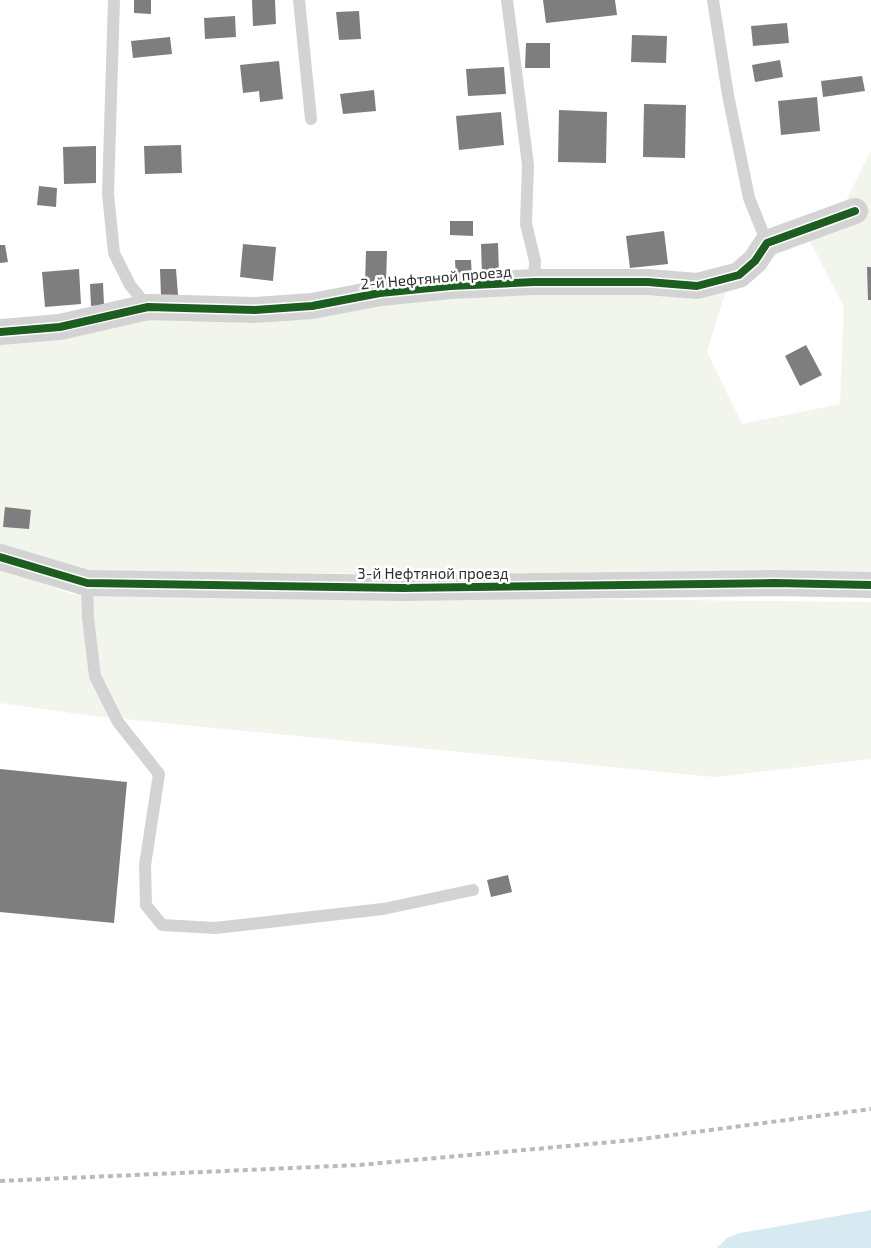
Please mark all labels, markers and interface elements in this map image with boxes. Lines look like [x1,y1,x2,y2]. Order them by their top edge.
street label: 2-й Нефтяной проезд [360,261,512,293]
street label: 3-й Нефтяной проезд [357,564,509,582]

